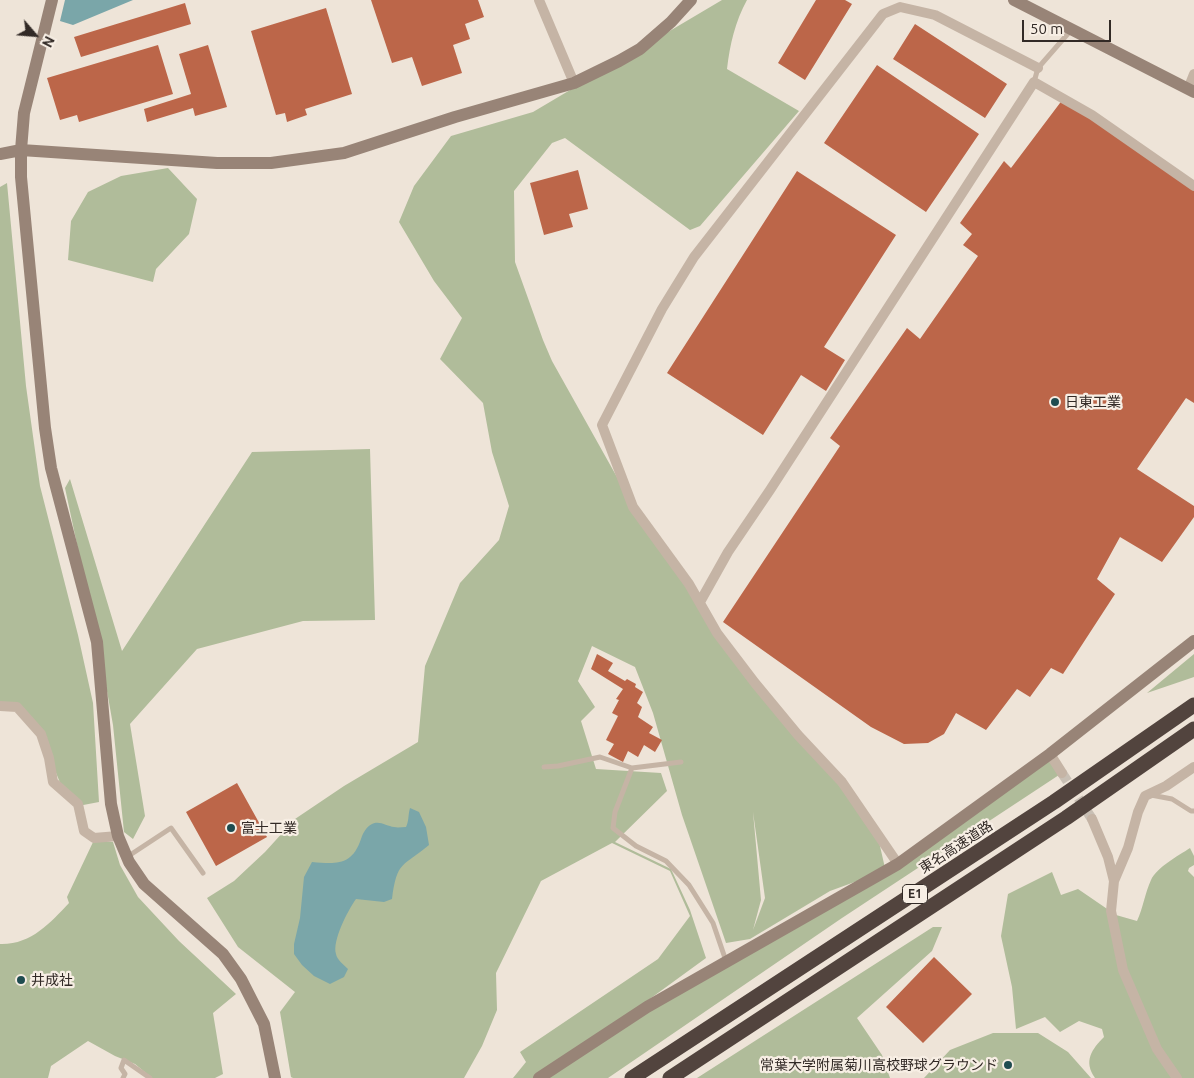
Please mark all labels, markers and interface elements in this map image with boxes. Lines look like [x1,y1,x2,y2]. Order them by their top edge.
north arrow [10,10,60,60]
scale bar [1024,10,1113,42]
text: 50 m [1030,20,1063,37]
text: N [39,34,58,50]
place label: 日東工業 [1065,394,1121,410]
marker: 日東工業 [1049,396,1061,408]
street label: 東名高速道路 [916,817,996,877]
place label: 富士工業 [241,820,297,836]
marker: 富士工業 [225,822,237,834]
road number: E1 [902,884,928,904]
place label: 井成社 [31,972,73,988]
marker: 井成社 [15,974,27,986]
place label: 常葉大学附属菊川高校野球グラウンド [760,1057,998,1073]
marker: 常葉大学附属菊川高校野球グラウンド [1002,1059,1014,1071]

